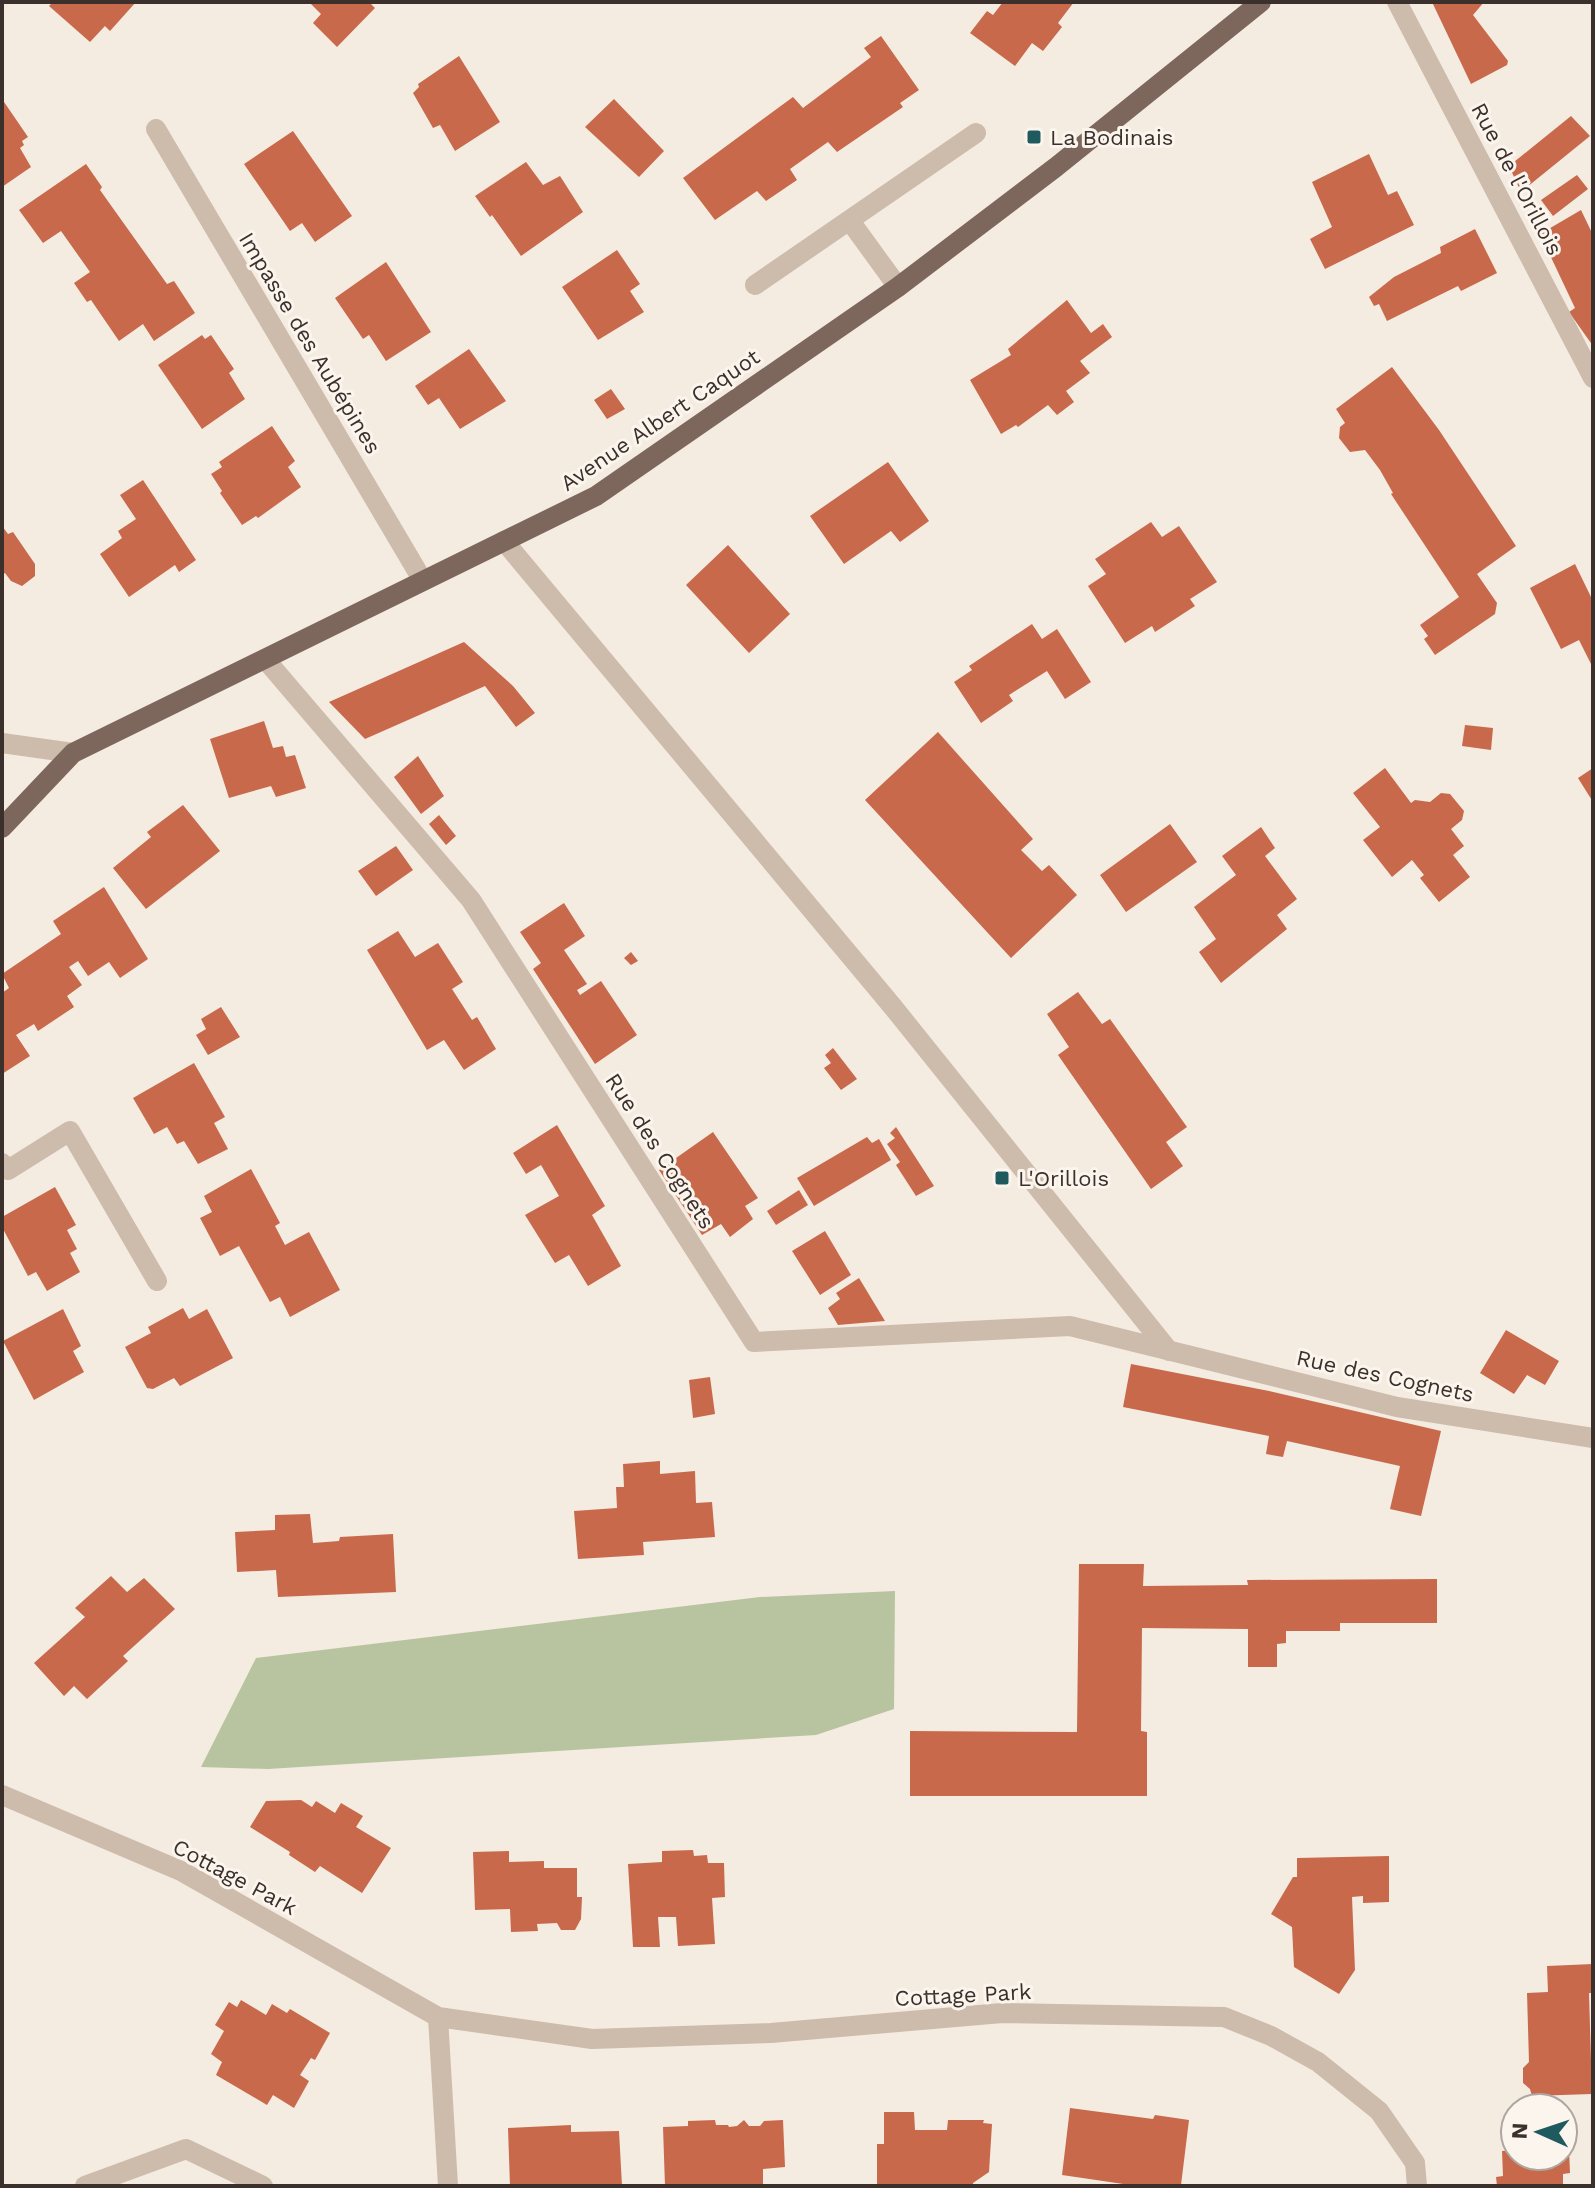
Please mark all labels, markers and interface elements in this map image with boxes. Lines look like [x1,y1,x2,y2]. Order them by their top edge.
street label: Rue de l'Orillois [1466,99,1568,259]
place label: La Bodinais [1050,125,1173,150]
marker: La Bodinais [1025,128,1043,146]
street label: Impasse des Aubépines [234,228,386,458]
street label: Avenue Albert Caquot [556,344,764,496]
street label: Rue des Cognets [600,1068,720,1234]
place label: L'Orillois [1018,1166,1109,1191]
marker: L'Orillois [993,1169,1011,1187]
street label: Rue des Cognets [1294,1345,1476,1407]
street label: Cottage Park [169,1834,301,1920]
street label: Cottage Park [894,1979,1032,2011]
north arrow [1499,2092,1579,2172]
text: N [1507,2122,1532,2140]

